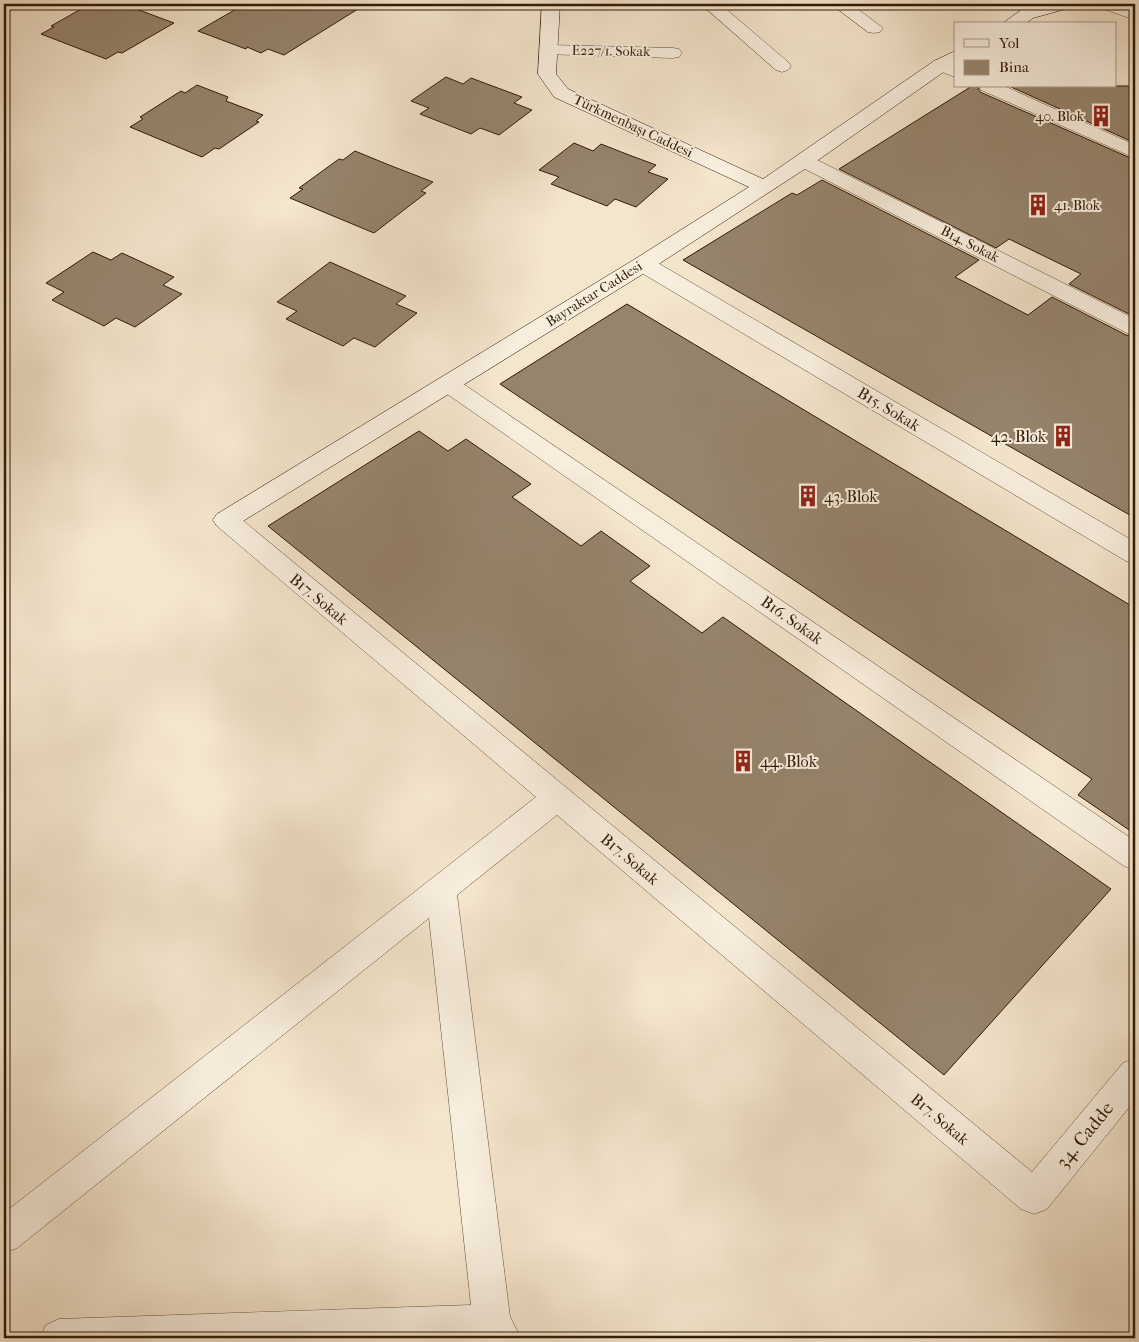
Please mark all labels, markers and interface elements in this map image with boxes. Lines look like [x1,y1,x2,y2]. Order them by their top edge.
legend [954,22,1116,88]
text: Yol [998,34,1019,52]
street label: E227/1. Sokak [571,42,651,60]
text: Bina [999,58,1030,76]
street label: Türkmenbaşı Caddesi [570,91,696,161]
building icon: 40. Blok [1088,103,1114,129]
place label: 40. Blok [1035,108,1085,125]
building icon: 41. Blok [1025,192,1051,218]
place label: 41. Blok [1054,197,1101,214]
street label: B14. Sokak [938,222,1003,266]
street label: Bayraktar Caddesi [543,258,645,330]
street label: B15. Sokak [854,383,924,435]
building icon: 42. Blok [1050,423,1076,449]
place label: 42. Blok [991,427,1047,446]
building icon: 43. Blok [795,483,821,509]
place label: 43. Blok [824,487,878,506]
street label: B17. Sokak [286,569,353,629]
street label: B16. Sokak [757,592,827,649]
building icon: 44. Blok [730,748,756,774]
place label: 44. Blok [760,752,818,771]
street label: B17. Sokak [597,829,664,889]
street label: B17. Sokak [907,1089,974,1149]
street label: 34. Cadde [1052,1097,1118,1173]

